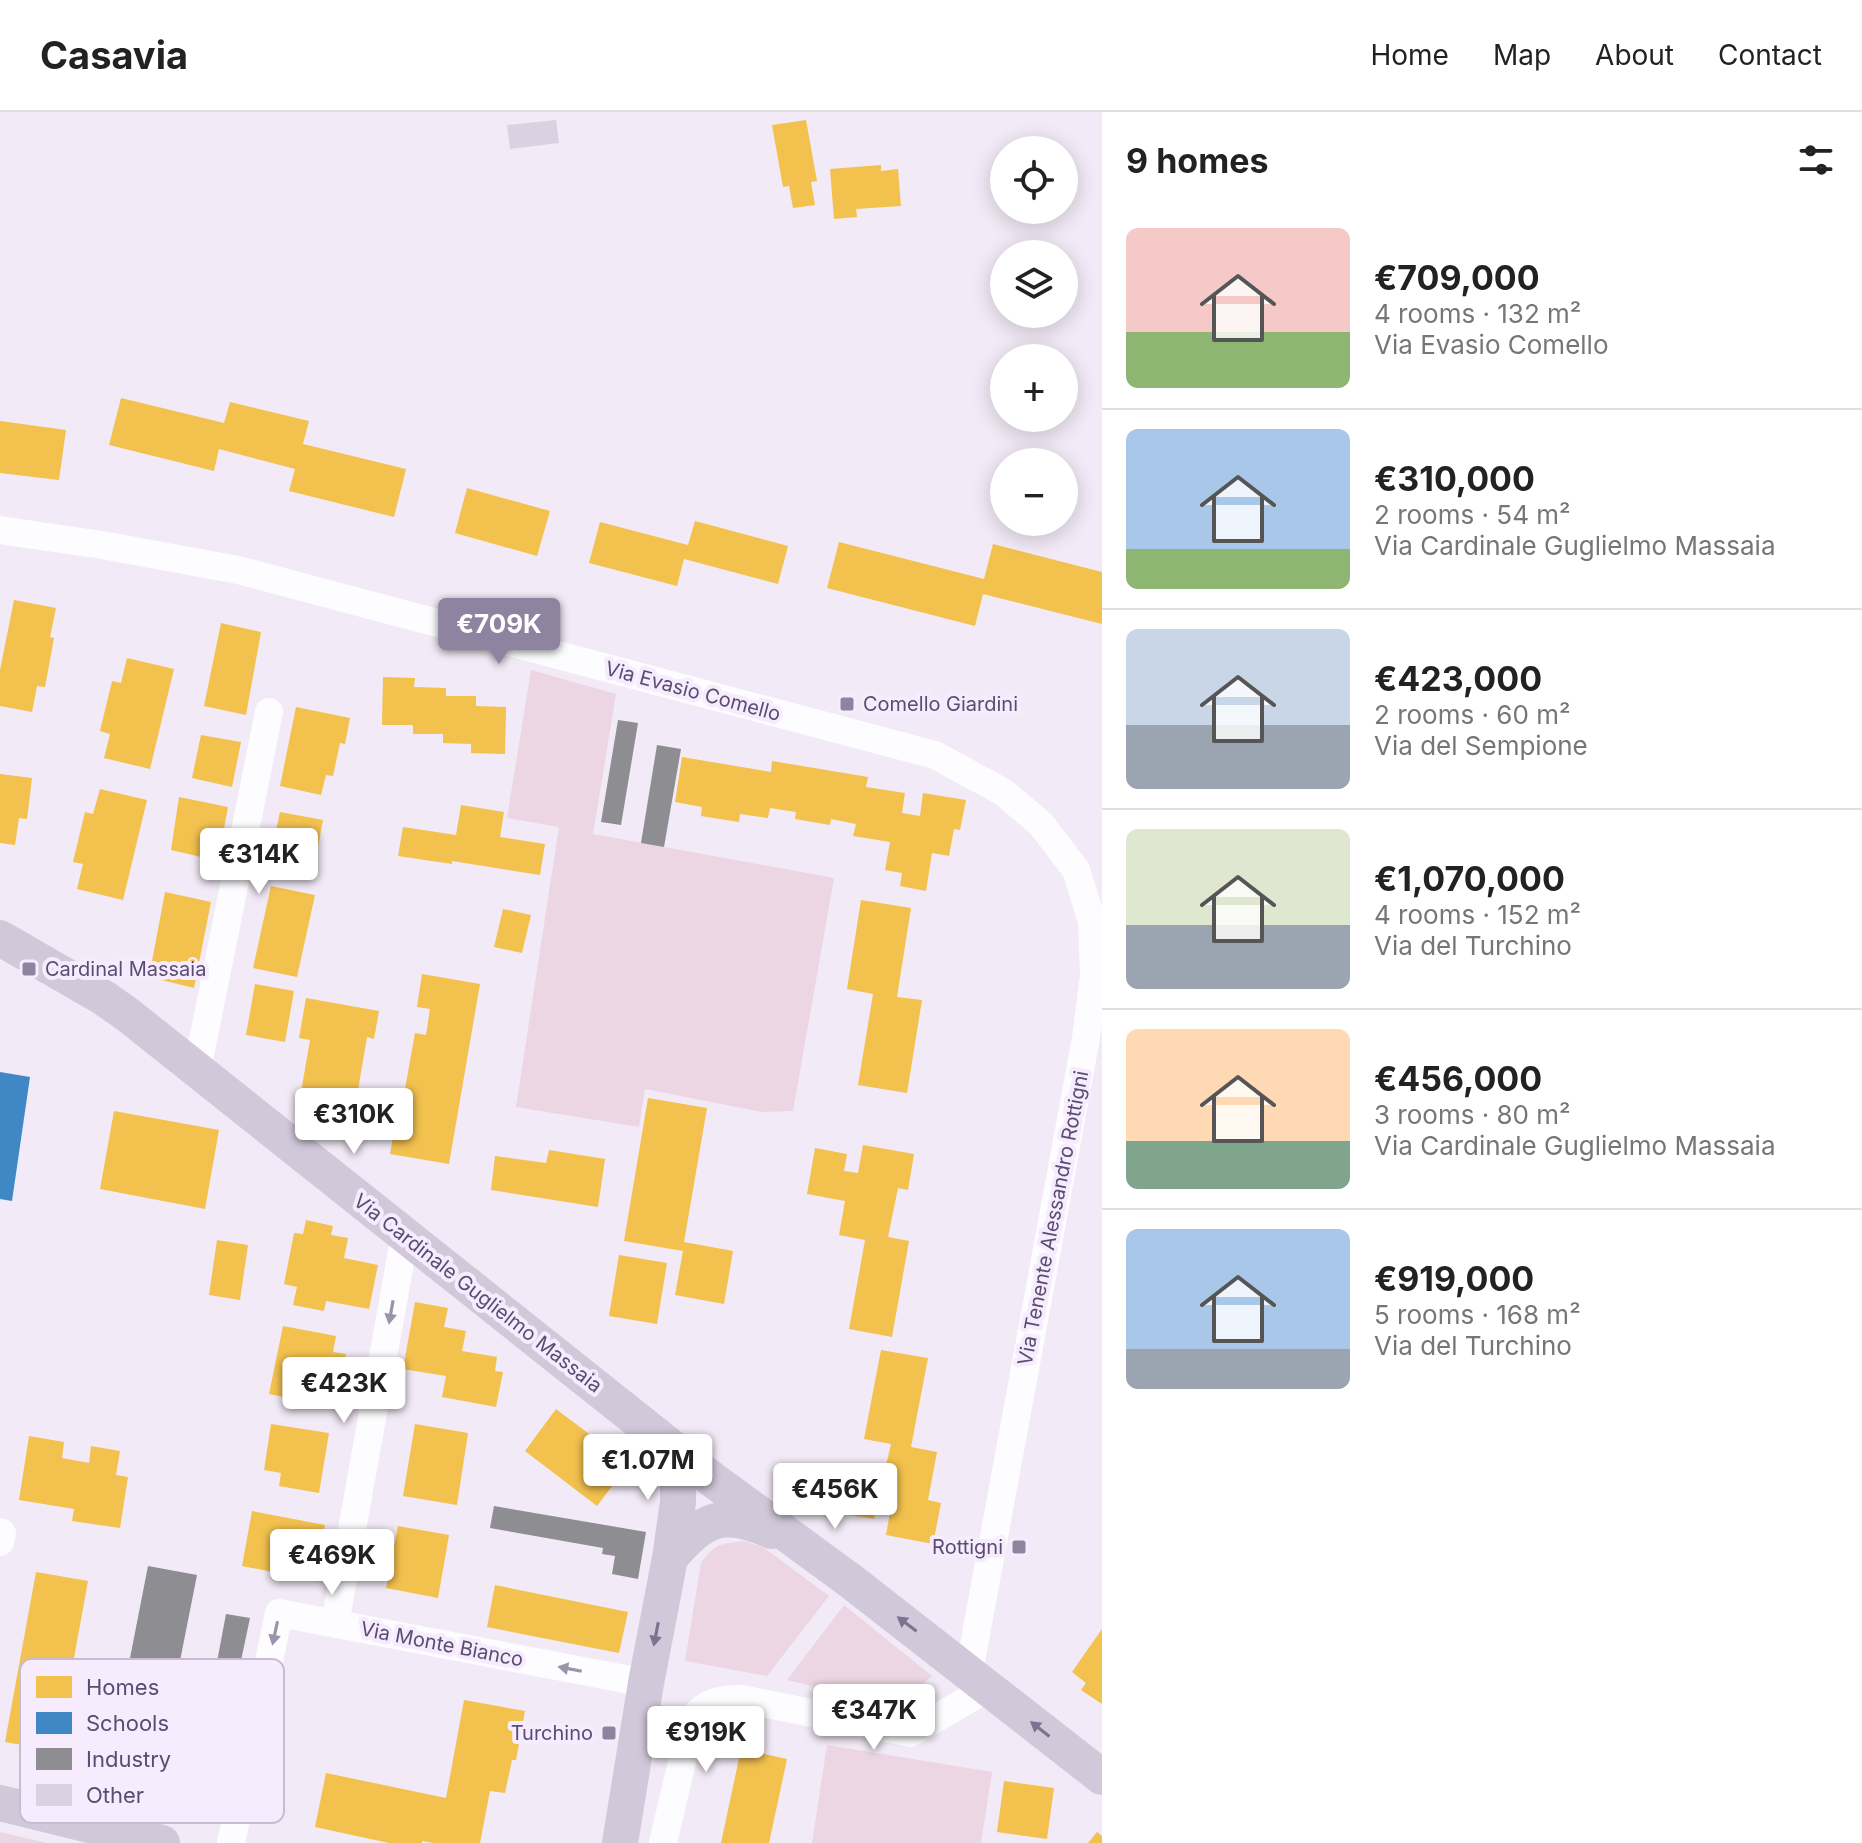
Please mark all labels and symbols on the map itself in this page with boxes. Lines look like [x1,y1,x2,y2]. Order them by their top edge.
pin: €709K [443,598,555,666]
street label: Via Evasio Comello [603,656,783,726]
place label: Comello Giardini [863,692,1018,716]
marker: Comello Giardini [838,695,856,713]
pin: €314K [203,828,315,896]
place label: Cardinal Massaia [45,957,206,981]
marker: Cardinal Massaia [20,960,38,978]
street label: Via Tenente Alessandro Rottigni [1013,1069,1093,1367]
pin: €310K [298,1088,410,1156]
street label: Via Cardinale Guglielmo Massaia [349,1188,607,1398]
one-way arrow [384,1299,396,1324]
pin: €423K [288,1357,400,1425]
pin: €1.07M [583,1434,713,1502]
pin: €456K [779,1463,891,1531]
pin: €469K [276,1529,388,1597]
place label: Rottigni [932,1535,1003,1559]
marker: Rottigni [1010,1538,1028,1556]
street label: Via Monte Bianco [359,1616,525,1672]
one-way arrow [897,1617,917,1633]
one-way arrow [268,1621,281,1646]
one-way arrow [649,1622,661,1647]
legend [20,1659,284,1823]
one-way arrow [557,1662,582,1674]
text: Homes [86,1674,159,1700]
pin: €347K [818,1684,930,1752]
pin: €919K [650,1706,762,1774]
text: Schools [86,1710,169,1736]
place label: Turchino [511,1721,593,1745]
one-way arrow [1030,1721,1050,1737]
marker: Turchino [600,1724,618,1742]
text: Industry [86,1746,171,1772]
text: Other [86,1782,144,1808]

